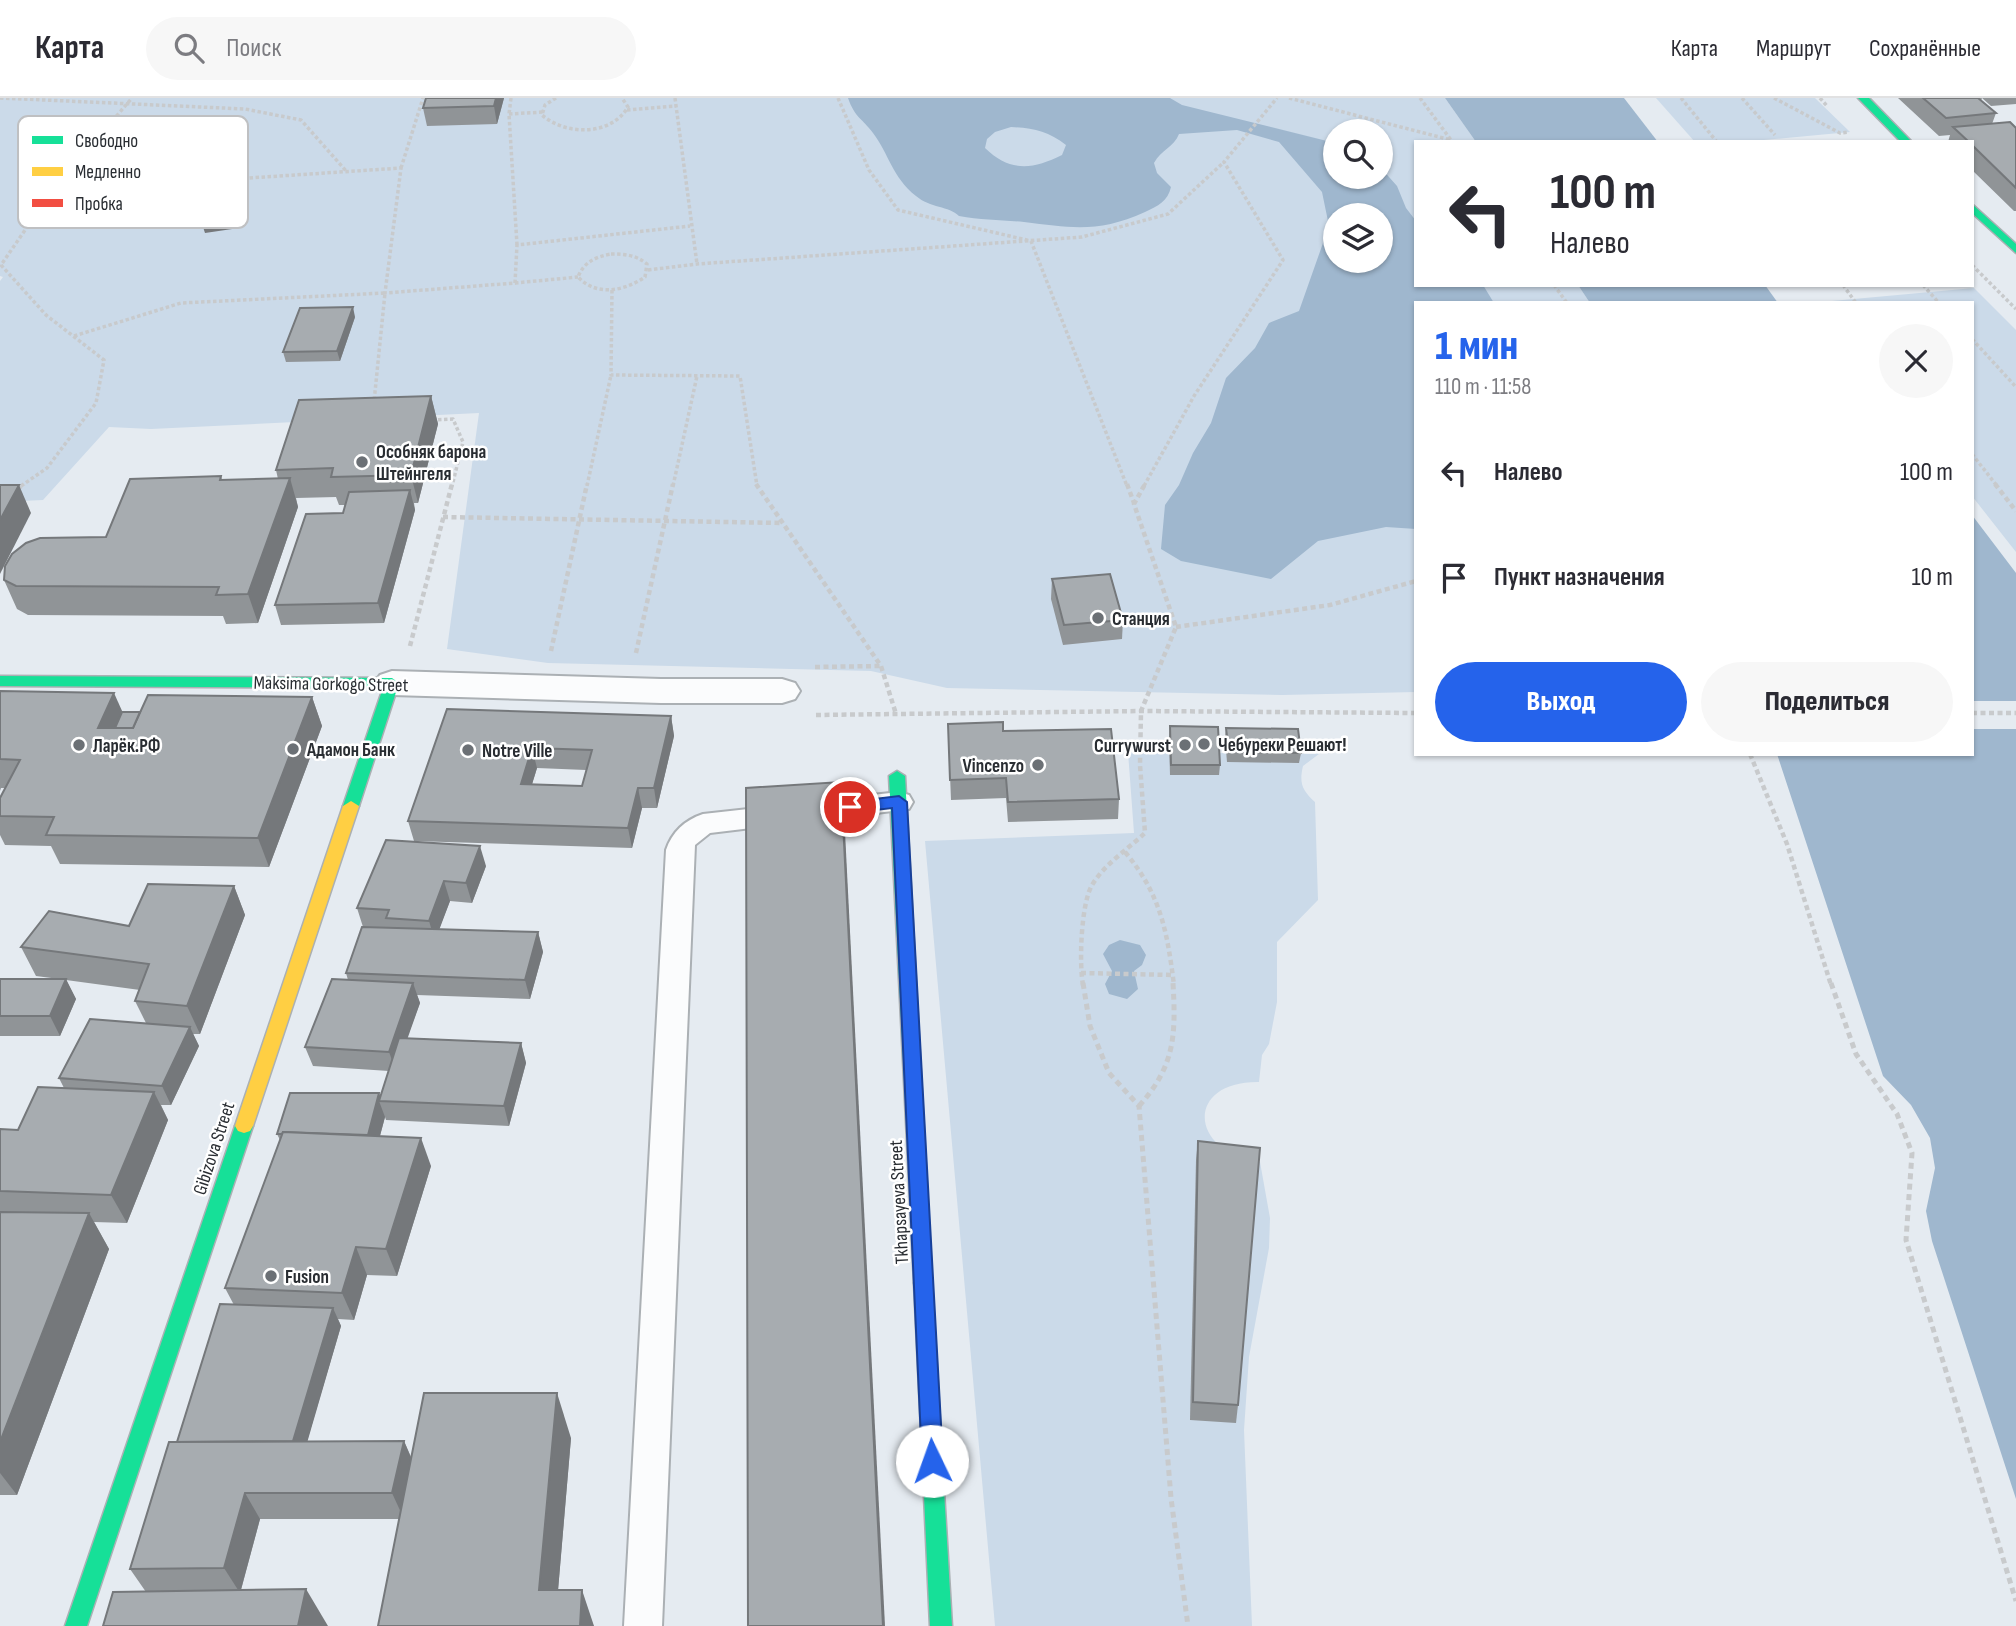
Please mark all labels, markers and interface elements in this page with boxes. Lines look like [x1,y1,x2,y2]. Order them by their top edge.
search box [146,17,636,80]
text: Карта [35,28,104,68]
icon: search [170,29,208,67]
text: Поиск [226,33,281,64]
text: Карта [1671,34,1718,63]
text: Маршрут [1756,34,1831,63]
text: Сохранённые [1869,34,1981,63]
legend [18,116,248,228]
map controls [1323,119,1393,273]
button: search [1323,119,1393,189]
text: Свободно [75,130,138,153]
text: Медленно [75,161,141,184]
text: 100 m [1550,164,1656,223]
icon: left [1435,168,1526,259]
text: Пробка [75,193,123,216]
button: layers [1323,203,1393,273]
text: Налево [1550,224,1630,263]
text: 1 мин [1435,321,1518,372]
button: close [1879,324,1953,398]
text: 110 m · 11:58 [1435,373,1531,401]
place label: Особняк барона Штейнгеля [376,441,486,486]
marker: Особняк барона Штейнгеля [354,454,370,470]
icon: left [1435,454,1473,492]
text: Налево [1494,457,1563,488]
text: 100 m [1900,457,1953,488]
icon: arrive [1435,559,1473,597]
text: Пункт назначения [1494,562,1665,593]
text: 10 m [1911,562,1953,593]
place label: Станция [1112,608,1170,631]
marker: Станция [1090,610,1106,626]
button: Выход [1435,662,1687,742]
button: Поделиться [1701,662,1953,742]
street label: Maksima Gorkogo Street [253,672,409,697]
place label: Чебуреки Решают! [1218,734,1347,757]
place label: Ларёк.РФ [93,735,160,758]
place label: Currywurst [1094,735,1171,758]
marker: Чебуреки Решают! [1196,736,1212,752]
marker: Ларёк.РФ [71,737,87,753]
marker: Currywurst [1177,737,1193,753]
place label: Адамон Банк [306,739,395,762]
place label: Notre Ville [482,740,552,763]
marker: Адамон Банк [285,741,301,757]
marker: Notre Ville [460,742,476,758]
place label: Vincenzo [963,755,1024,778]
marker: Vincenzo [1030,757,1046,773]
pin [820,777,880,837]
icon: arrive [831,788,869,826]
street label: Gibizova Street [189,1099,240,1198]
street label: Tkhapsayeva Street [885,1139,914,1265]
place label: Fusion [285,1266,329,1289]
marker: Fusion [263,1268,279,1284]
position arrow [895,1424,969,1498]

